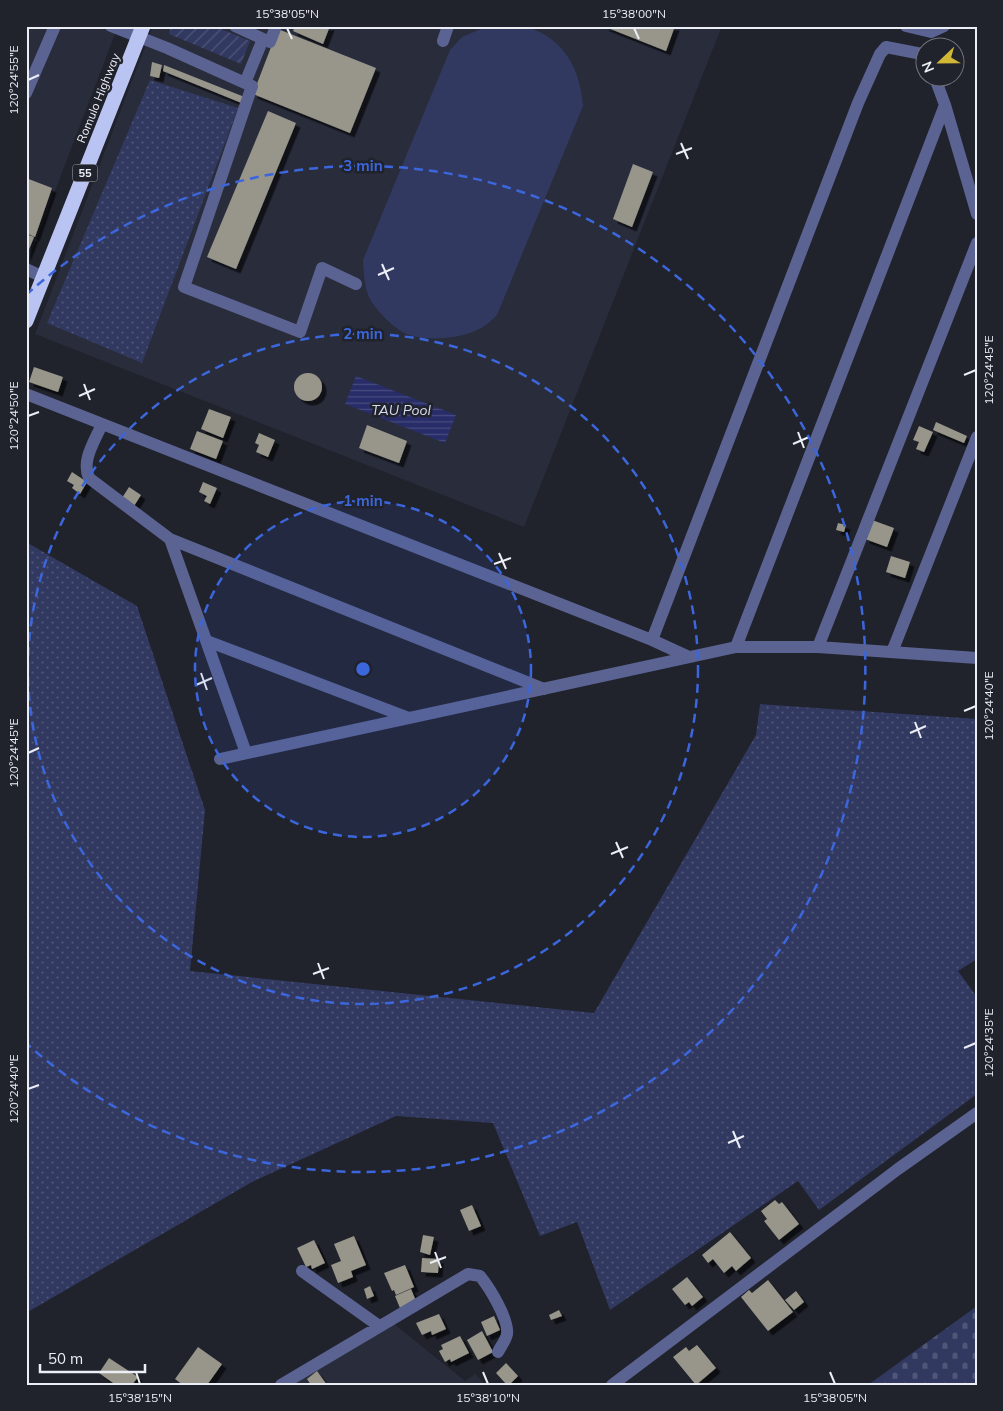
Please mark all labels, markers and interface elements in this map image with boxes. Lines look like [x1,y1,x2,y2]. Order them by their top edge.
text: 15°38'05"N [255,6,319,21]
text: 15°38'00"N [602,6,666,21]
north arrow [916,38,966,88]
text: 120°24'55"E [6,45,21,115]
street label: Romulo Highway [73,50,123,145]
text: N [918,59,938,75]
text: 3 min [343,156,383,175]
road number: 55 [72,164,98,182]
text: 2 min [343,324,383,343]
text: 120°24'45"E [981,335,996,405]
text: 120°24'50"E [6,381,21,451]
water label: TAU Pool [371,401,431,419]
text: 1 min [343,491,383,510]
centre of rings [354,660,372,678]
text: 120°24'40"E [981,671,996,741]
text: 120°24'45"E [6,718,21,788]
text: 120°24'35"E [981,1008,996,1078]
text: 120°24'40"E [6,1054,21,1124]
scale bar [40,1341,145,1373]
text: 50 m [48,1349,83,1368]
text: 15°38'15"N [108,1390,172,1405]
text: 15°38'10"N [456,1390,520,1405]
text: 15°38'05"N [803,1390,867,1405]

